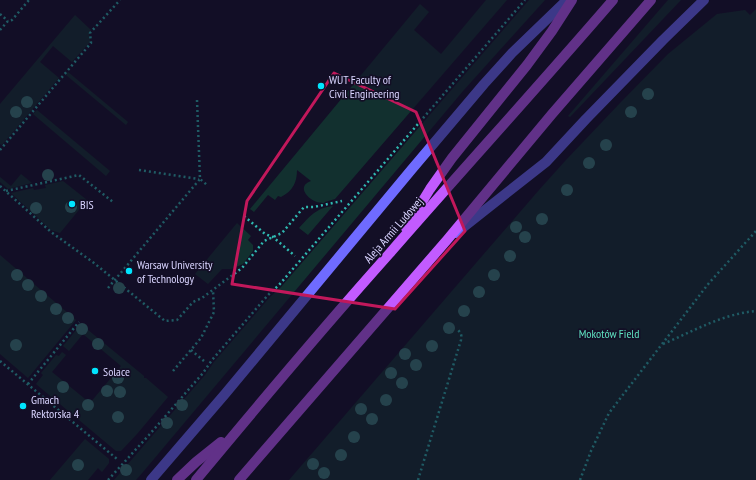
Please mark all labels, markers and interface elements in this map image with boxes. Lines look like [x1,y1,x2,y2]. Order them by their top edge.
place label: WUT Faculty of Civil Engineering [329,72,399,101]
marker: WUT Faculty of Civil Engineering [316,81,326,91]
street label: Aleja Armii Ludowej [360,194,426,266]
place label: BIS [80,197,94,212]
marker: BIS [67,199,77,209]
place label: Warsaw University of Technology [137,257,213,286]
marker: Warsaw University of Technology [124,266,134,276]
park label: Mokotów Field [579,326,639,341]
place label: Solace [103,364,130,379]
marker: Solace [90,366,100,376]
place label: Gmach Rektorska 4 [31,392,80,421]
marker: Gmach Rektorska 4 [18,401,28,411]

